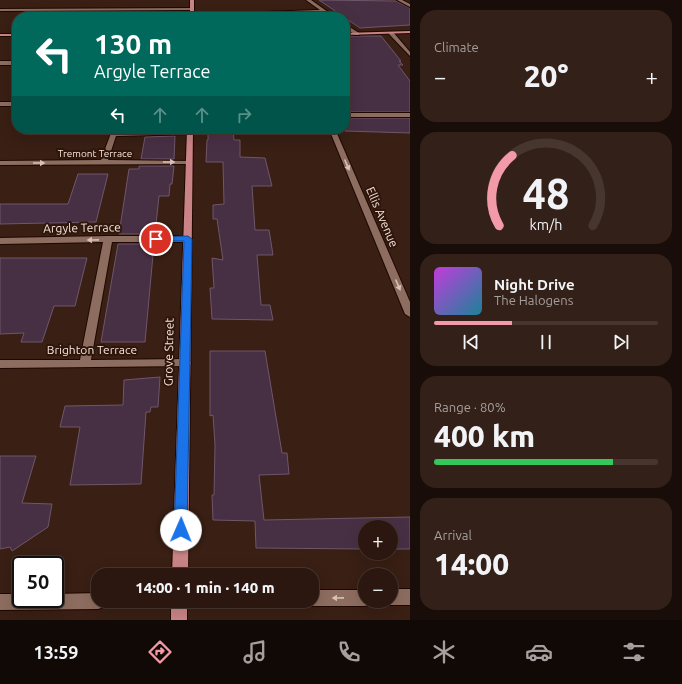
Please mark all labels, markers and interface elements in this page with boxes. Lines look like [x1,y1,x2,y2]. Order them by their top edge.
icon: left [28,28,80,80]
text: 130 m [94,28,172,59]
text: Climate [434,40,479,54]
text: 20° [524,59,568,93]
text: Argyle Terrace [94,61,210,81]
text: − [434,64,446,89]
text: + [646,64,658,89]
icon: left [107,104,129,126]
icon: ahead [149,104,171,126]
icon: ahead [191,104,213,126]
icon: right [233,104,255,126]
street label: Tremont Terrace [58,148,132,159]
one-way arrow [163,159,176,165]
one-way arrow [345,159,351,171]
one-way arrow [33,160,46,166]
text: 48 [523,170,569,217]
street label: Ellis Avenue [364,185,401,249]
text: km/h [530,217,562,233]
street label: Argyle Terrace [43,220,121,235]
pin [139,222,173,256]
icon: arrive [145,228,167,250]
one-way arrow [86,237,99,243]
text: Night Drive [494,276,575,293]
one-way arrow [395,279,401,291]
text: The Halogens [494,293,573,307]
street label: Grove Street [161,318,176,386]
icon: previous [460,331,482,353]
icon: pause [535,331,557,353]
icon: next [610,331,632,353]
street label: Brighton Terrace [47,343,137,356]
text: Range · 80% [434,400,506,414]
text: 400 km [434,419,535,453]
position arrow [160,509,202,551]
map controls [358,520,398,608]
button: + [358,520,398,560]
text: Arrival [434,528,472,542]
text: 14:00 [434,547,509,581]
speed limit sign: 50 [12,556,64,608]
button: − [358,568,398,608]
text: 14:00 · 1 min · 140 m [135,579,275,596]
one-way arrow [332,595,345,601]
icon: directions [146,638,174,666]
icon: music [241,638,269,666]
icon: phone [335,638,363,666]
icon: climate [430,638,458,666]
icon: car [525,638,553,666]
icon: filters [620,638,648,666]
text: 13:59 [33,642,79,662]

